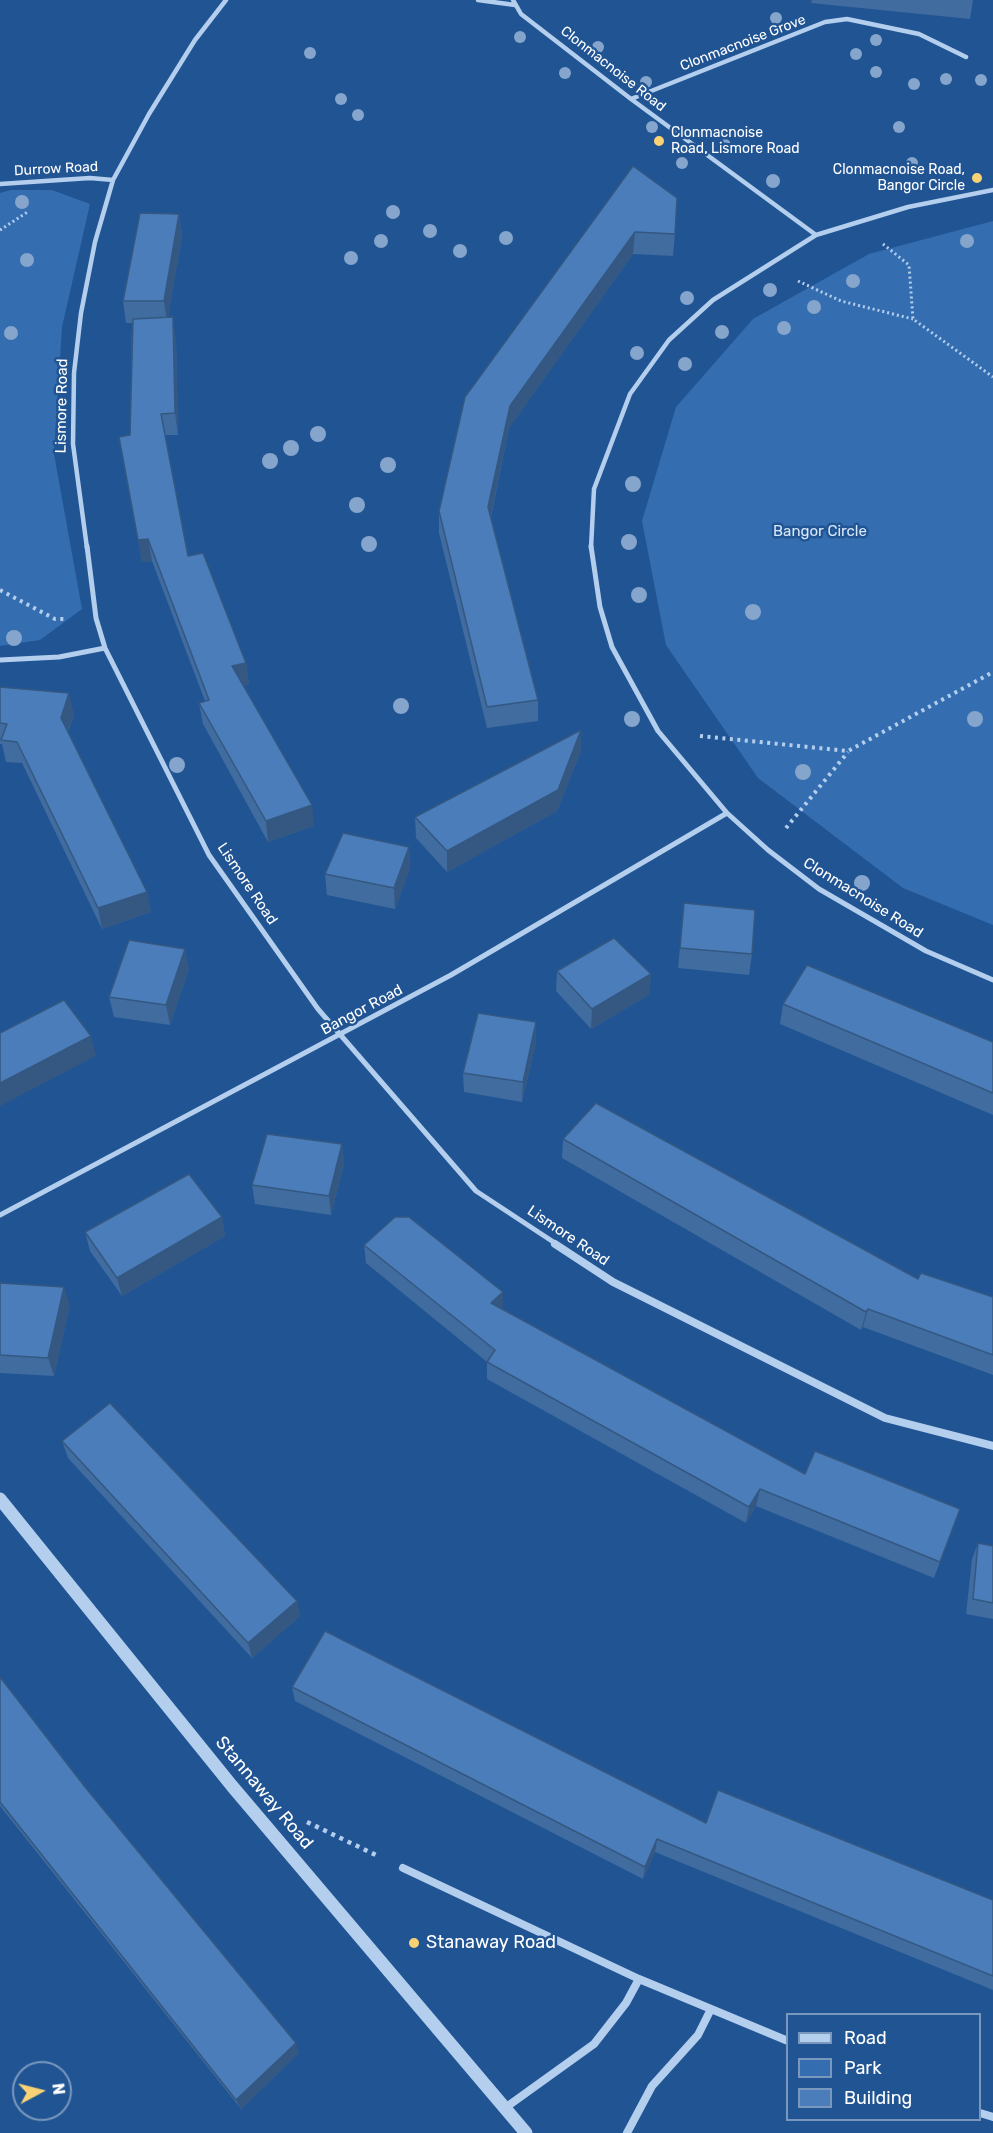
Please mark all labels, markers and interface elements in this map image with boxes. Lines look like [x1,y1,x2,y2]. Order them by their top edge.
street label: Clonmacnoise Grove [678,11,808,75]
street label: Clonmacnoise Road [557,23,669,115]
place label: Clonmacnoise Road, Lismore Road [671,125,800,158]
marker: Clonmacnoise Road, Lismore Road [652,134,666,148]
street label: Durrow Road [13,158,99,180]
place label: Clonmacnoise Road, Bangor Circle [833,162,965,194]
marker: Clonmacnoise Road, Bangor Circle [970,171,984,185]
street label: Lismore Road [52,358,72,454]
park label: Bangor Circle [773,523,867,541]
street label: Lismore Road [213,840,281,928]
street label: Clonmacnoise Road [800,854,926,942]
street label: Bangor Road [318,981,406,1039]
street label: Lismore Road [524,1202,612,1270]
street label: Stannaway Road [210,1732,318,1854]
place label: Stanaway Road [426,1932,556,1954]
marker: Stanaway Road [407,1936,421,1950]
legend [786,2013,981,2121]
text: Road [844,2027,887,2049]
text: Park [844,2057,881,2079]
north arrow [12,2061,72,2121]
text: N [48,2082,69,2096]
text: Building [844,2087,912,2109]

